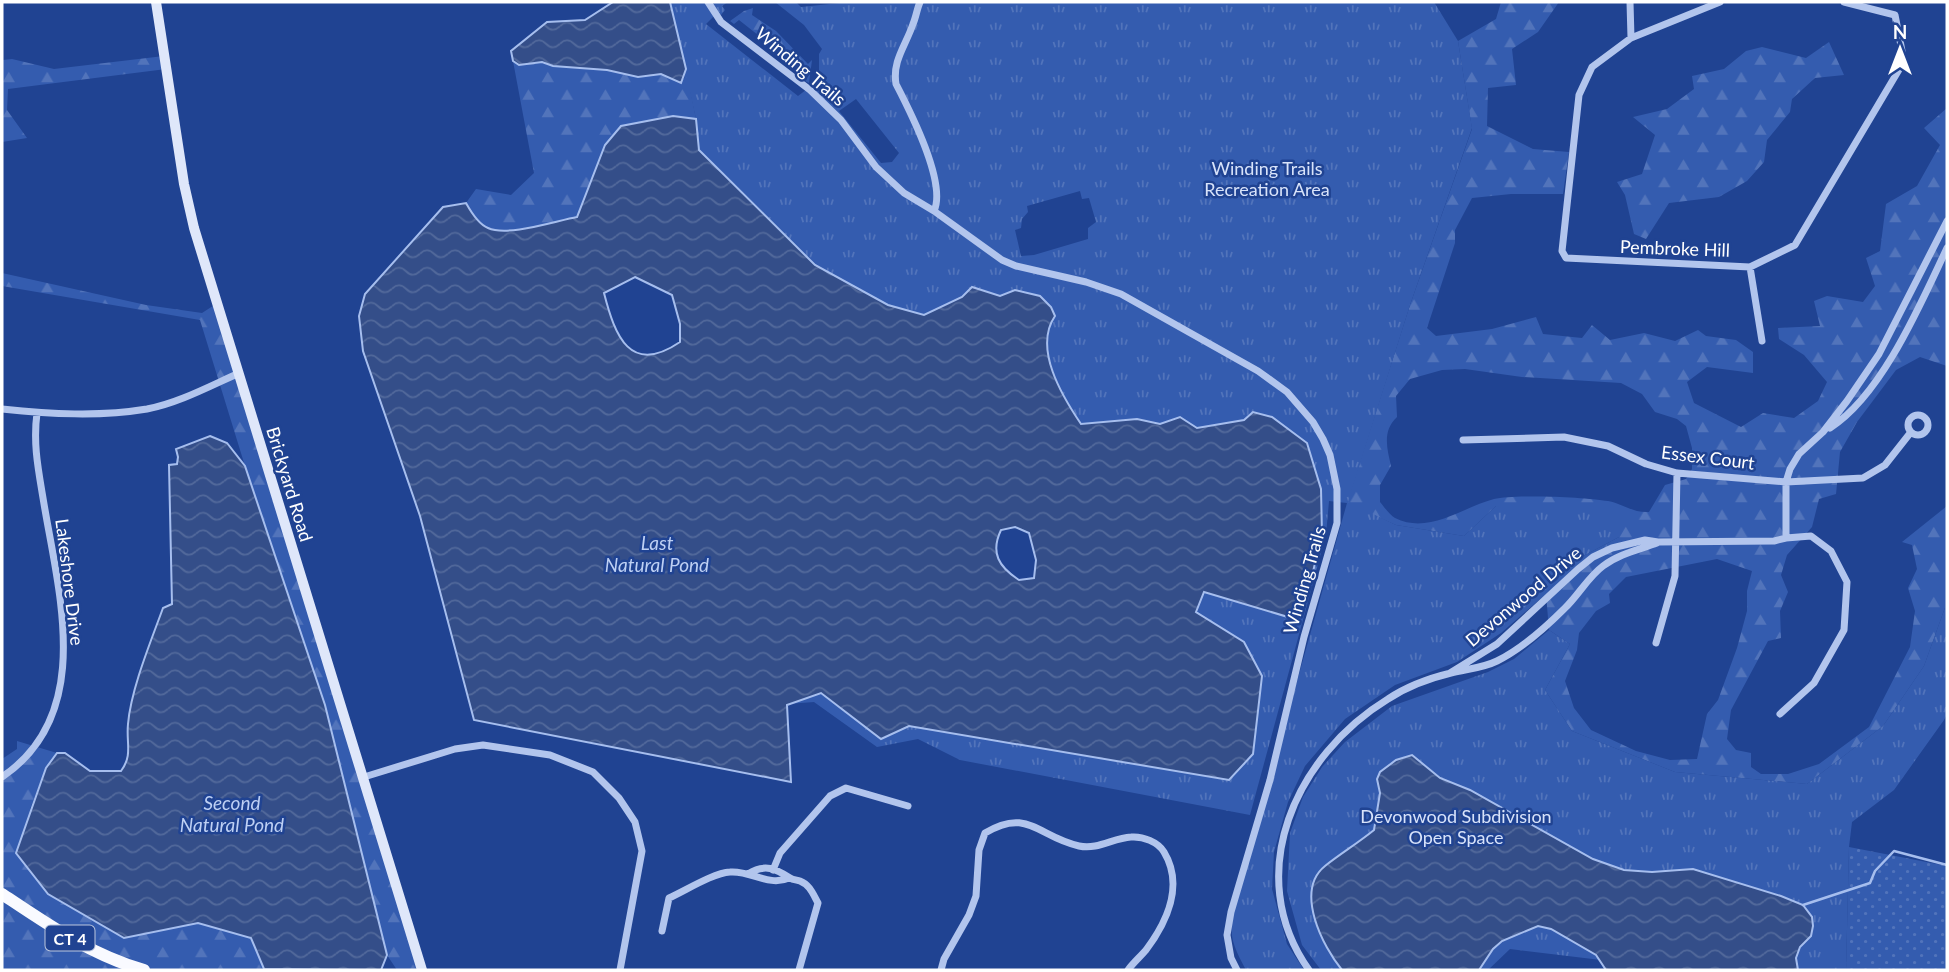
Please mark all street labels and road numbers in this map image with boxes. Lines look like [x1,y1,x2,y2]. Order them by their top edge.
street label: Winding Trails [751,22,851,110]
street label: Pembroke Hill [1620,235,1730,261]
street label: Brickyard Road [262,424,318,544]
street label: Essex Court [1660,440,1756,474]
street label: Lakeshore Drive [51,517,89,647]
street label: Winding Trails [1278,523,1330,636]
street label: Devonwood Drive [1461,541,1585,651]
road number: CT 4 [46,926,94,950]

